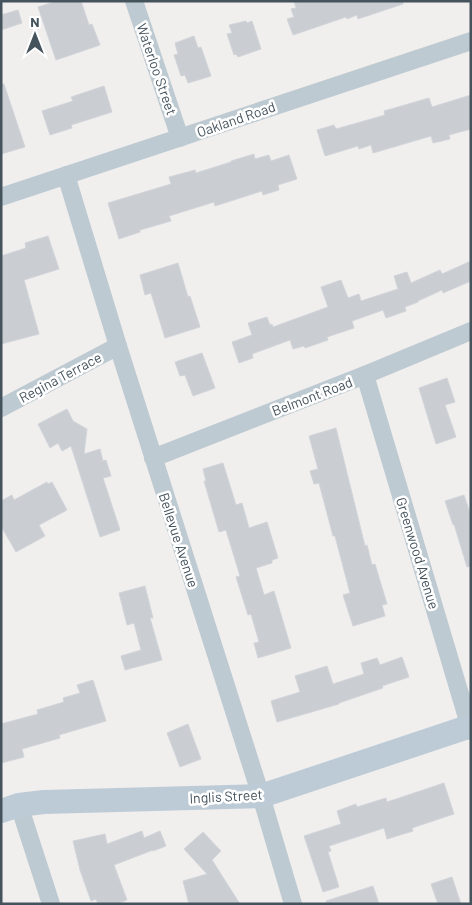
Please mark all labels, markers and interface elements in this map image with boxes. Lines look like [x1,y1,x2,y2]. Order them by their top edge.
north arrow [10,10,60,60]
text: N [30,13,40,30]
street label: Waterloo Street [133,21,181,117]
street label: Oakland Road [194,98,278,140]
street label: Regina Terrace [16,348,104,406]
street label: Belmont Road [269,373,355,419]
street label: Bellevue Avenue [156,490,202,590]
street label: Greenwood Avenue [393,495,443,611]
street label: Inglis Street [189,786,263,806]

